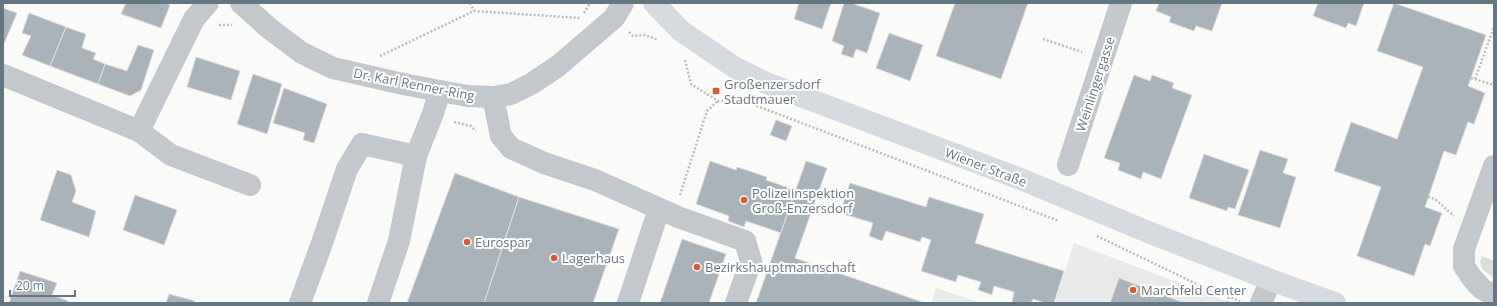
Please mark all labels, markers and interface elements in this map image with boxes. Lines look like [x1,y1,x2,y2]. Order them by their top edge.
street label: Weinlingergasse [1071,34,1119,134]
street label: Dr. Karl Renner-Ring [352,63,476,105]
place label: Großenzersdorf Stadtmauer [724,75,821,108]
marker: Großenzersdorf Stadtmauer [711,86,721,96]
street label: Wiener Straße [943,143,1029,191]
place label: Polizeiinspektion Groß-Enzersdorf [752,184,854,217]
marker: Polizeiinspektion Groß-Enzersdorf [739,195,749,205]
place label: Eurospar [475,233,531,251]
marker: Eurospar [462,237,472,247]
place label: Lagerhaus [562,249,625,267]
marker: Lagerhaus [549,253,559,263]
place label: Bezirkshauptmannschaft [705,258,856,276]
marker: Bezirkshauptmannschaft [692,262,702,272]
scale bar [10,272,75,298]
text: 20 m [16,277,44,294]
place label: Marchfeld Center [1141,281,1247,299]
marker: Marchfeld Center [1128,285,1138,295]

